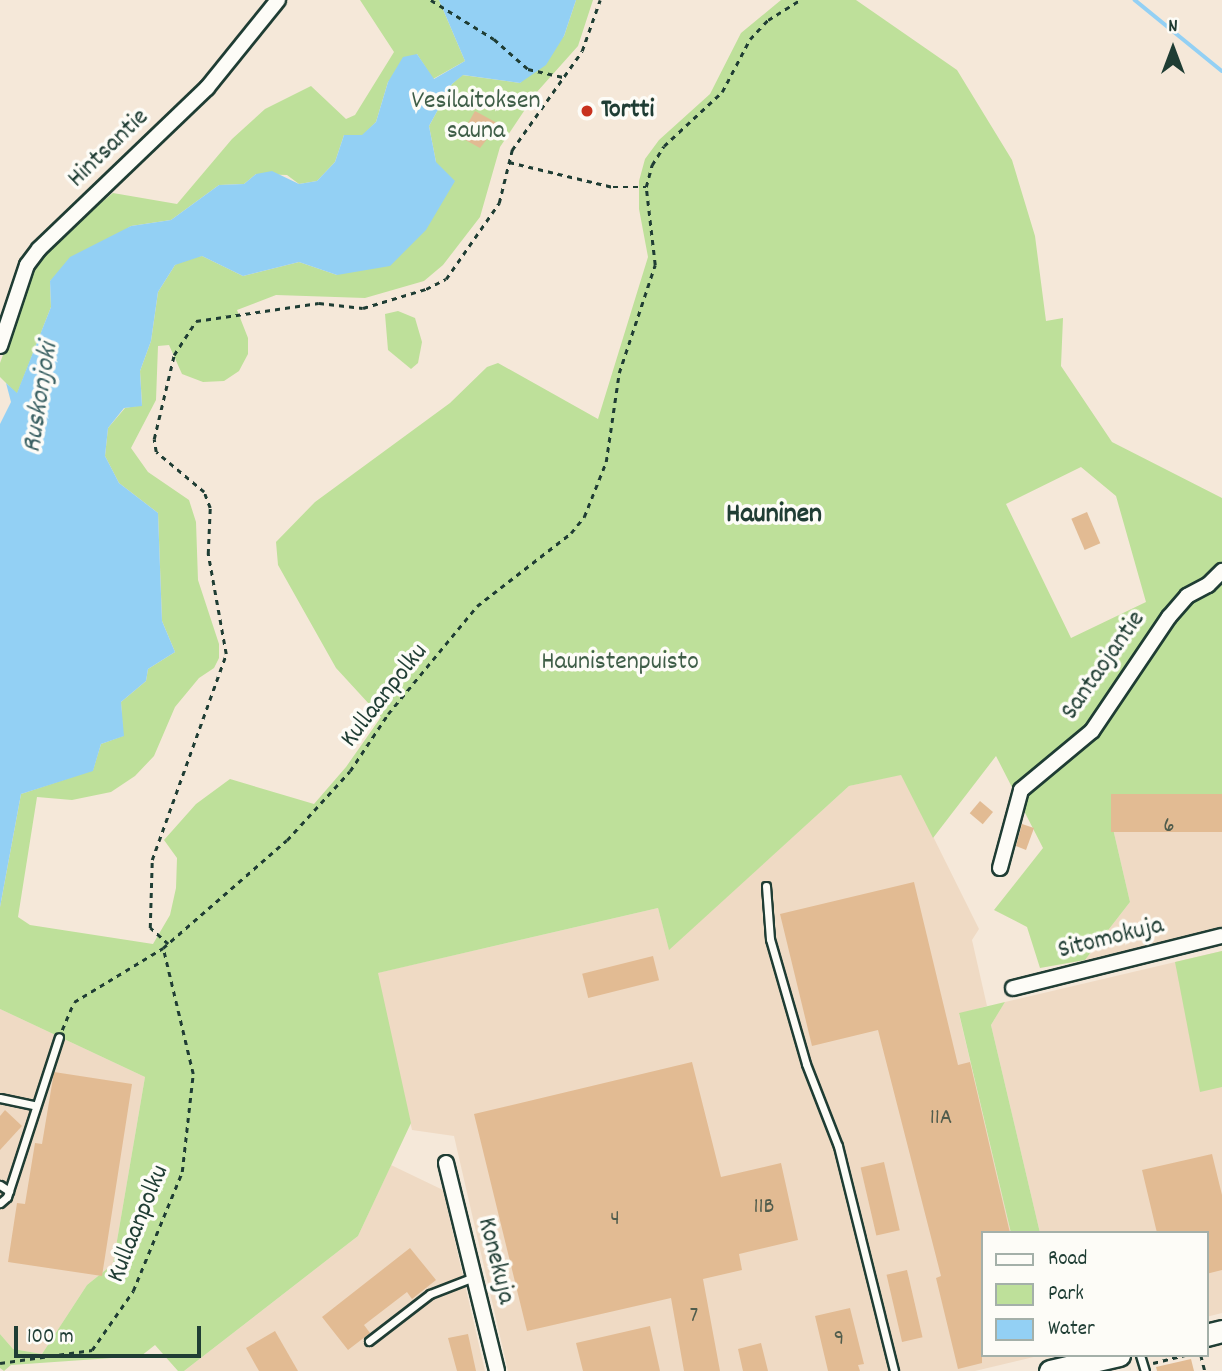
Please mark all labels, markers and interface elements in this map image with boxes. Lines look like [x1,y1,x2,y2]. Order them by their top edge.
north arrow [1138,14,1208,84]
text: N [1168,14,1178,41]
park label: Vesilaitoksen sauna [411,86,541,148]
place label: Tortti [601,95,654,127]
street label: Hintsantie [62,103,156,195]
marker: Tortti [579,103,595,119]
water label: Ruskonjoki [17,341,67,455]
district label: Hauninen [726,499,822,533]
street label: Santaojantie [1055,606,1153,726]
street label: Kullaanpolku [335,638,435,754]
park label: Haunistenpuisto [541,647,699,679]
house number: 6 [1163,813,1175,841]
street label: Sitomokuja [1055,911,1167,967]
house number: 11A [930,1105,952,1133]
street label: Kullaanpolku [101,1161,177,1287]
house number: 11B [754,1194,774,1222]
house number: 4 [610,1206,620,1234]
street label: Konekuja [469,1215,521,1307]
legend [981,1231,1208,1357]
text: Road [1048,1245,1087,1275]
text: Park [1048,1280,1084,1310]
house number: 7 [690,1303,698,1331]
scale bar [18,1312,205,1356]
text: Water [1048,1315,1095,1345]
text: 100 m [27,1323,74,1353]
house number: 9 [834,1326,844,1354]

